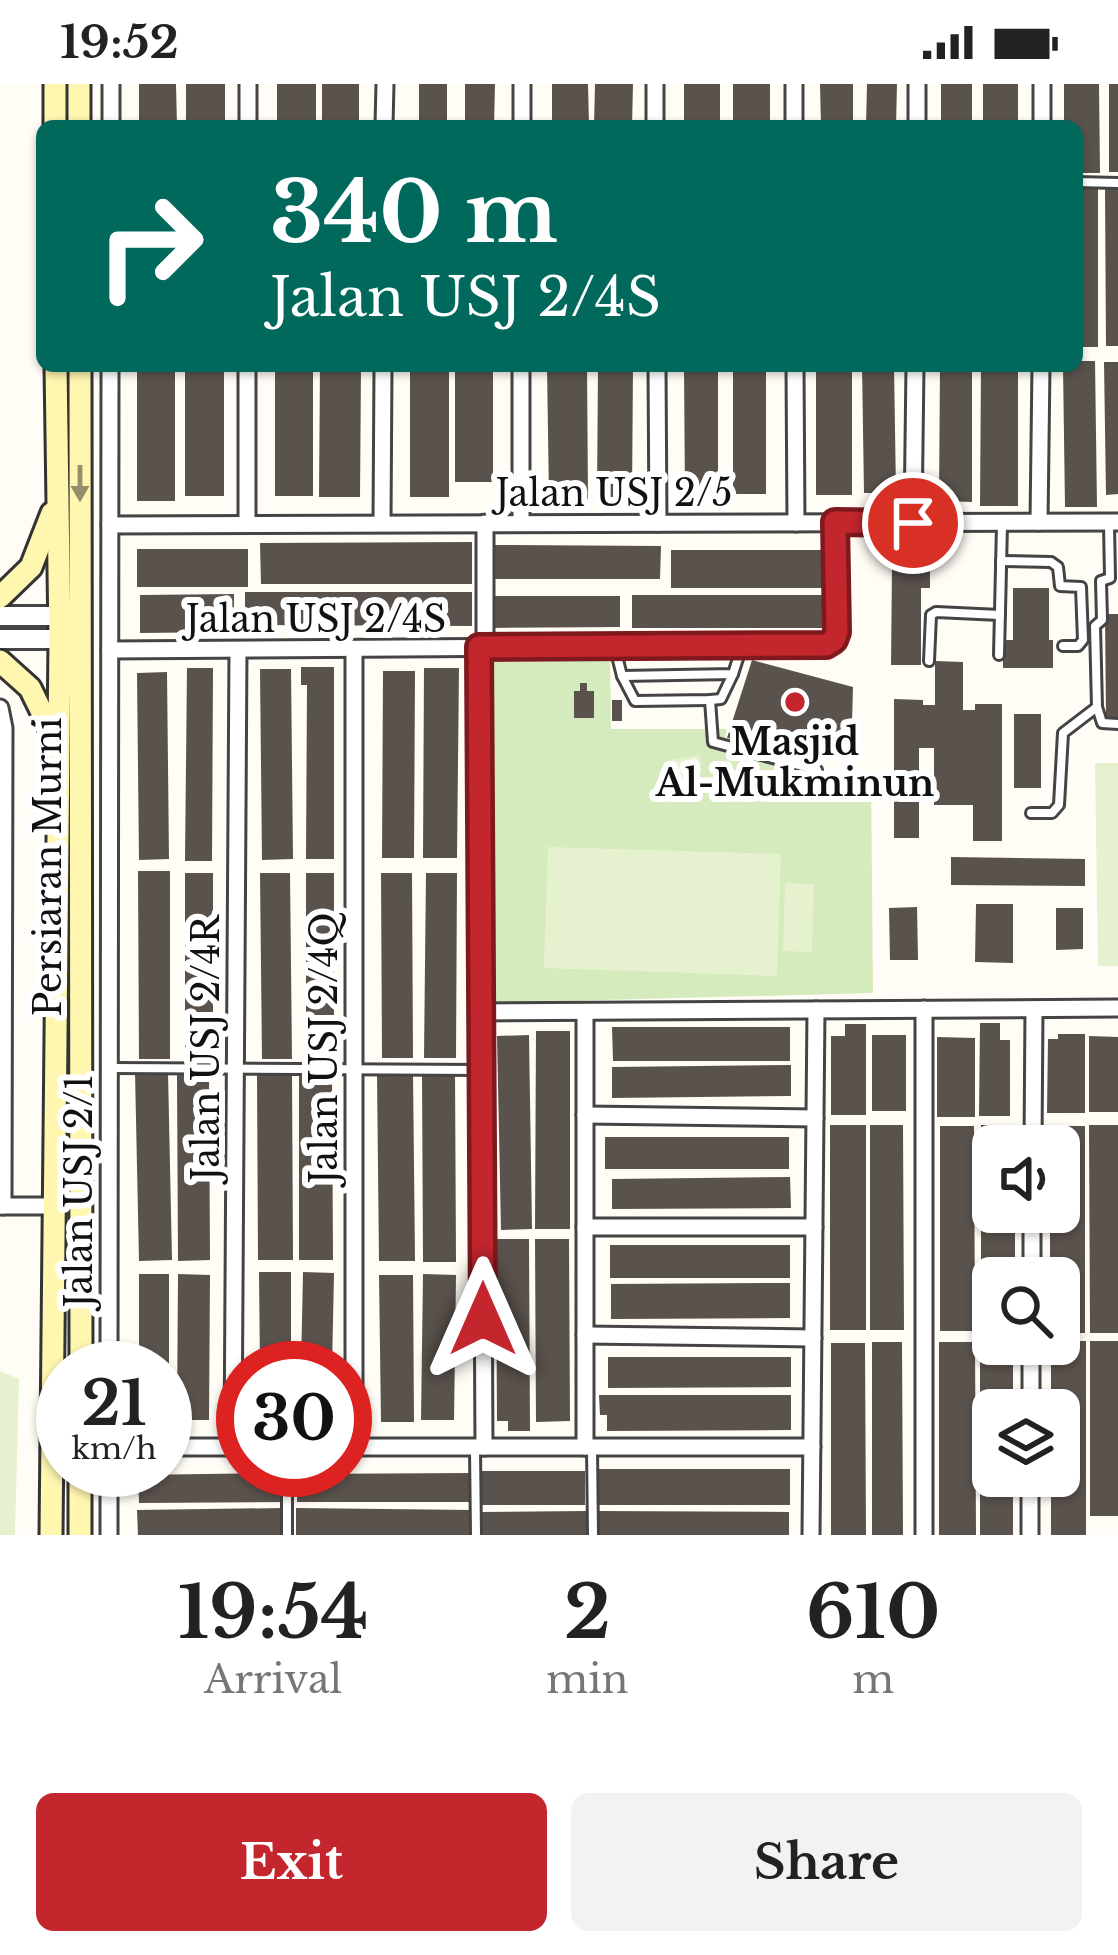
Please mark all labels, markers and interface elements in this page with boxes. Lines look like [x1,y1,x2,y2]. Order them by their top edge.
text: 19:52 [60,14,179,70]
text: 340 m [270,161,558,265]
icon: right [72,168,228,324]
text: Jalan USJ 2/4S [270,264,661,331]
one-way arrow [70,465,90,503]
street label: Jalan USJ 2/5 [492,471,732,516]
pin [862,472,964,574]
icon: arrive [880,490,946,556]
street label: Jalan USJ 2/4S [182,597,446,642]
marker: Masjid Al-Mukminun [782,689,808,715]
street label: Persiaran Murni [26,717,71,1017]
place label: Masjid Al-Mukminun [655,720,934,806]
street label: Jalan USJ 2/4Q [302,912,347,1188]
street label: Jalan USJ 2/4R [184,914,229,1185]
street label: Jalan USJ 2/1 [57,1074,102,1312]
map controls [972,1125,1080,1497]
button: sound [972,1125,1080,1233]
position arrow [420,1256,546,1382]
button: search [972,1257,1080,1365]
speed limit sign: 30 [216,1341,372,1497]
text: 21 [81,1367,147,1441]
button: layers [972,1389,1080,1497]
text: km/h [71,1430,157,1467]
text: 19:54 [178,1568,369,1657]
text: 2 [564,1568,611,1657]
text: 610 [806,1568,940,1657]
text: Arrival [204,1655,342,1704]
text: min [546,1655,628,1704]
text: m [852,1655,894,1704]
button: Exit [36,1793,547,1931]
button: Share [571,1793,1082,1931]

